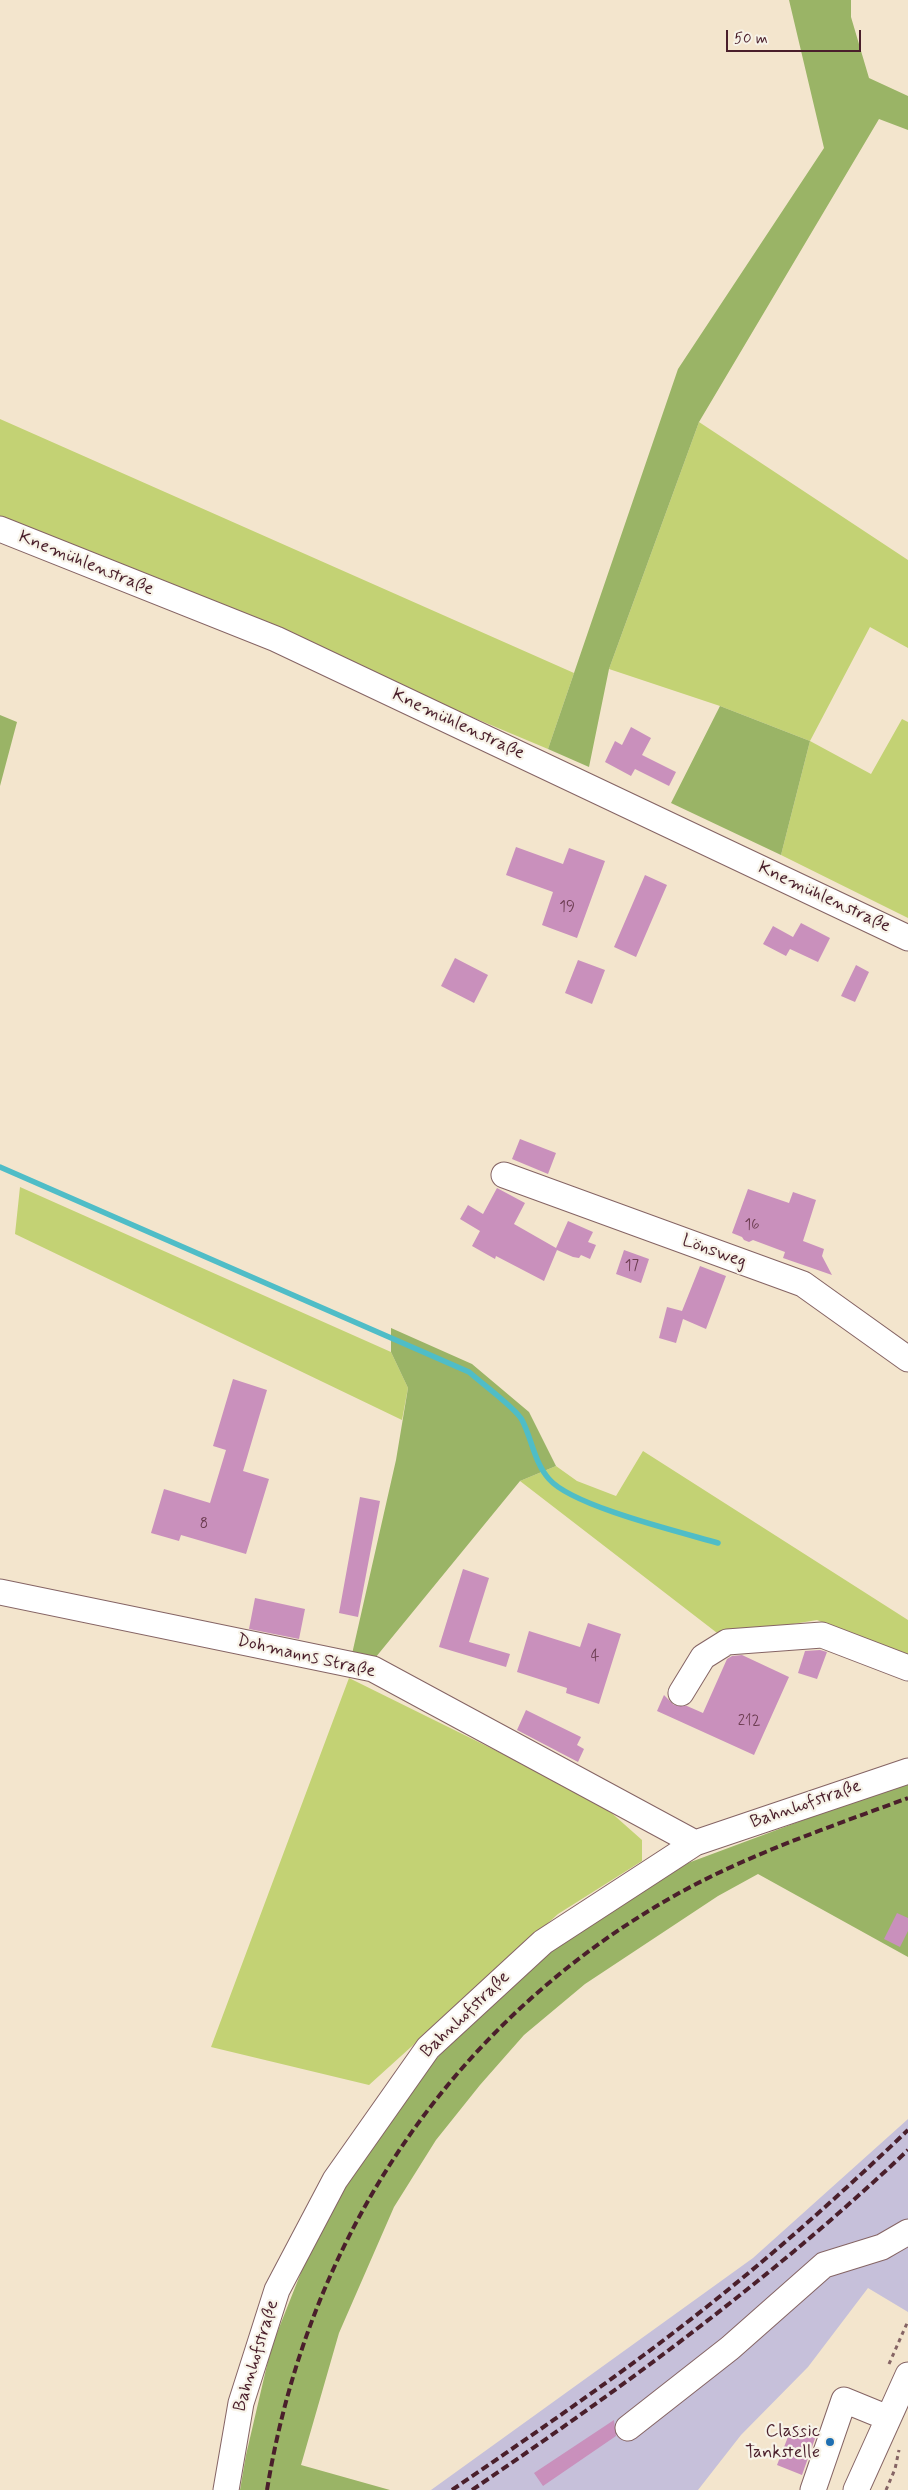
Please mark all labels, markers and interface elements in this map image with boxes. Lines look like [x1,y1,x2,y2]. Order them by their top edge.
scale bar [728,20,863,52]
text: 50 m [734,29,768,49]
street label: Knemühlenstraße [15,527,157,601]
street label: Knemühlenstraße [388,685,528,765]
street label: Knemühlenstraße [754,858,894,938]
house number: 19 [559,899,575,917]
house number: 16 [745,1217,759,1235]
street label: Lönsweg [679,1230,749,1274]
house number: 17 [625,1258,639,1276]
house number: 8 [200,1516,208,1534]
street label: Dohmanns Straße [235,1631,377,1683]
house number: 4 [591,1648,599,1666]
house number: 212 [738,1713,760,1731]
street label: Bahnhofstraße [748,1776,864,1834]
street label: Bahnhofstraße [417,1967,515,2063]
street label: Bahnhofstraße [230,2298,284,2414]
place label: Classic Tankstelle [745,2421,820,2464]
marker: Classic Tankstelle [824,2436,836,2448]

